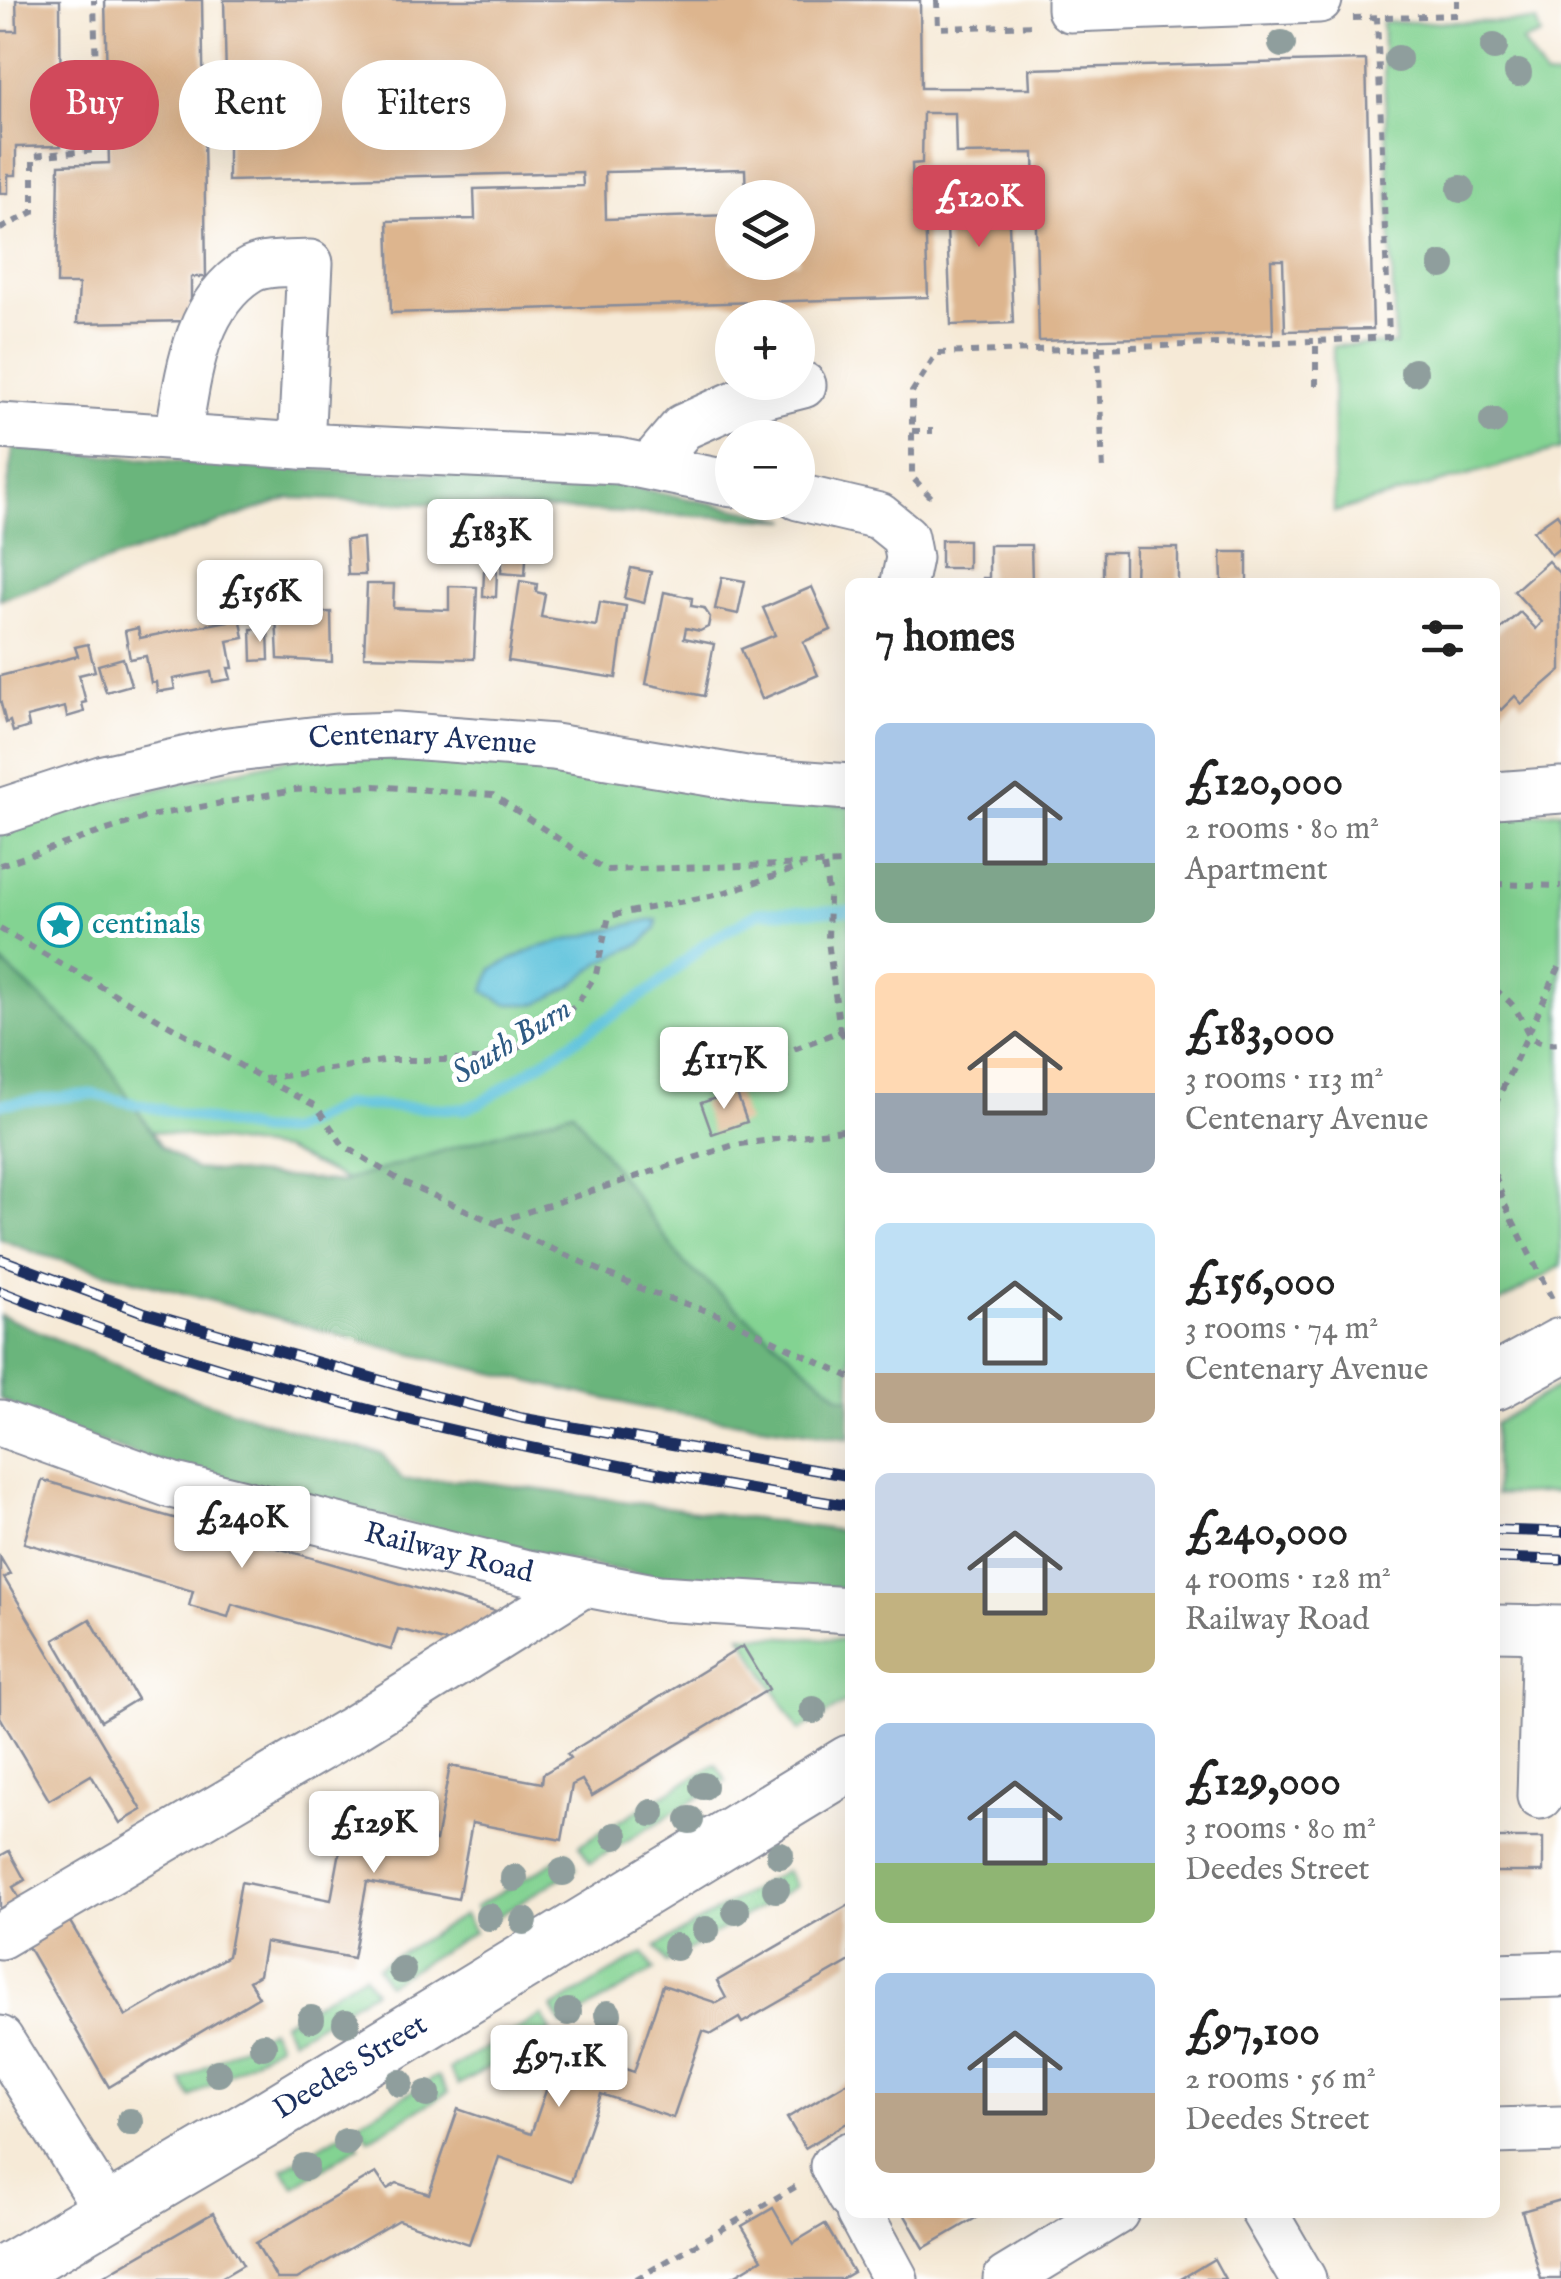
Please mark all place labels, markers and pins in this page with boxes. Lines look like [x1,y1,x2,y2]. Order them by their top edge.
pin: £120K [909,165,1049,250]
pin: £183K [420,499,560,584]
pin: £156K [190,560,330,645]
place icon: centinals [37,902,83,948]
place label: centinals [92,906,201,944]
pin: £117K [654,1027,794,1112]
pin: £240K [172,1486,312,1571]
pin: £129K [304,1791,444,1876]
pin: £97.1K [478,2025,640,2110]

